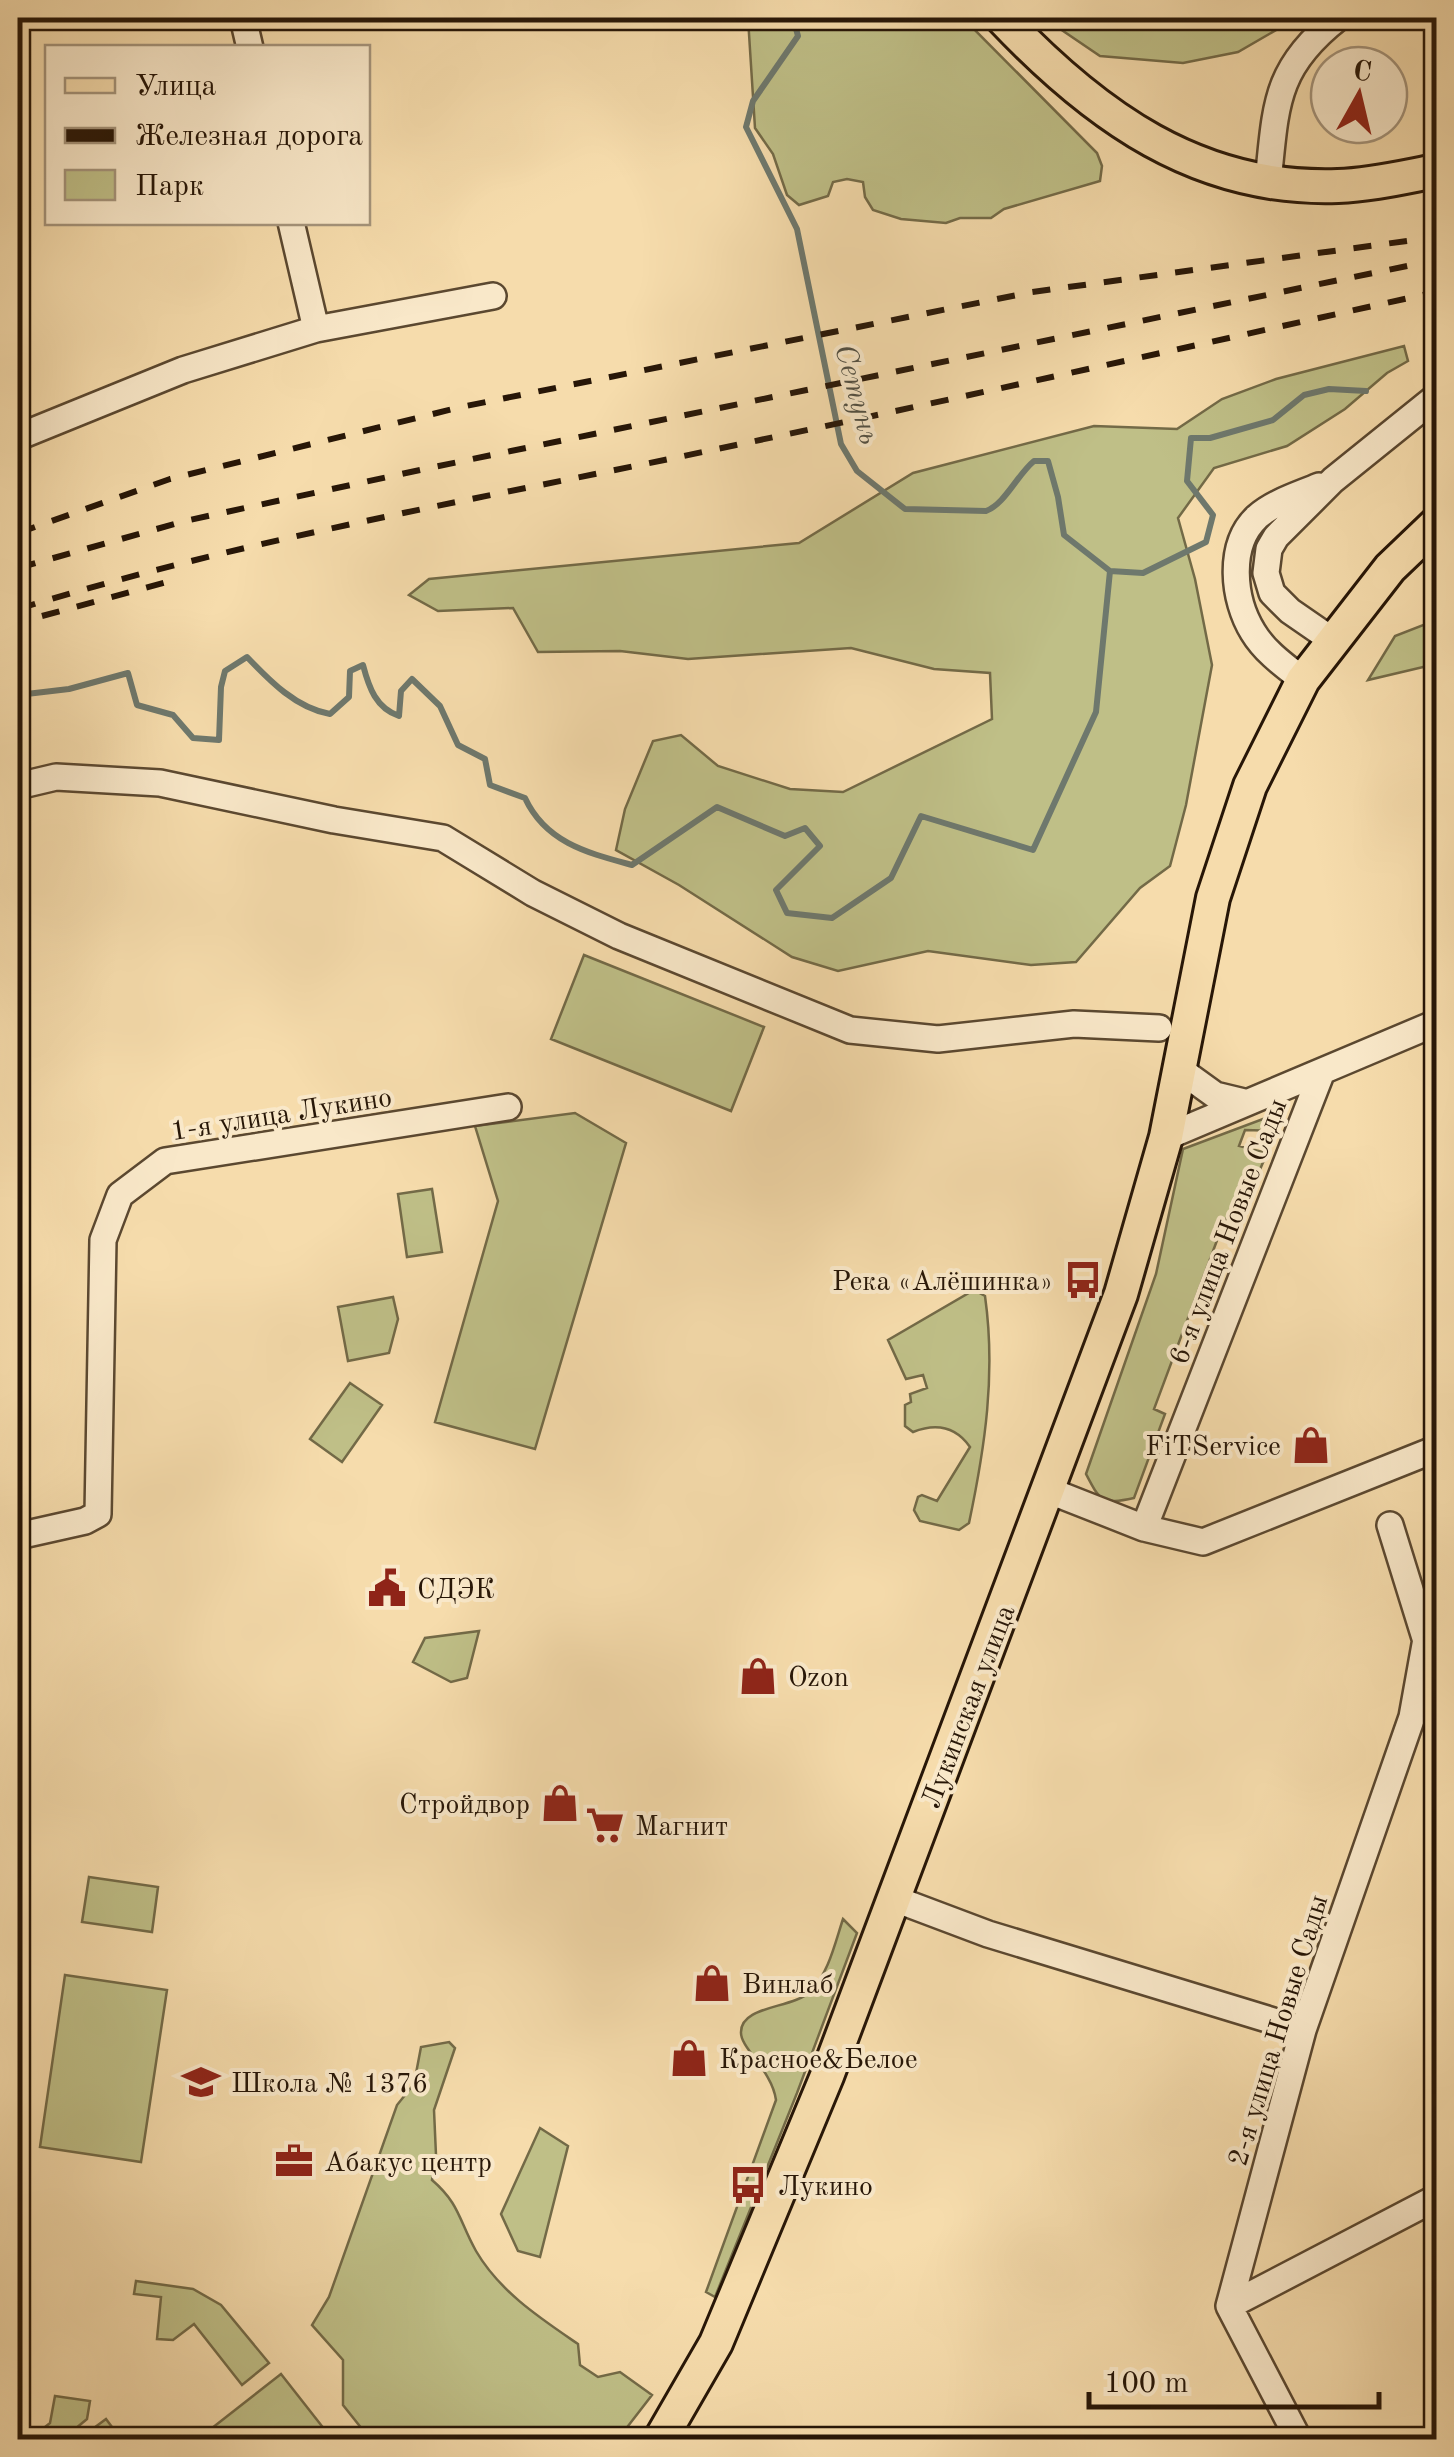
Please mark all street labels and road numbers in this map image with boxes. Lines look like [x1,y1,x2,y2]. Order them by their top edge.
street label: 1-я улица Лукино [169,1085,394,1147]
street label: 6-я улица Новые Сады [1166,1095,1293,1369]
street label: Лукинская улица [918,1601,1021,1813]
street label: 2-я улица Новые Сады [1225,1892,1334,2170]

